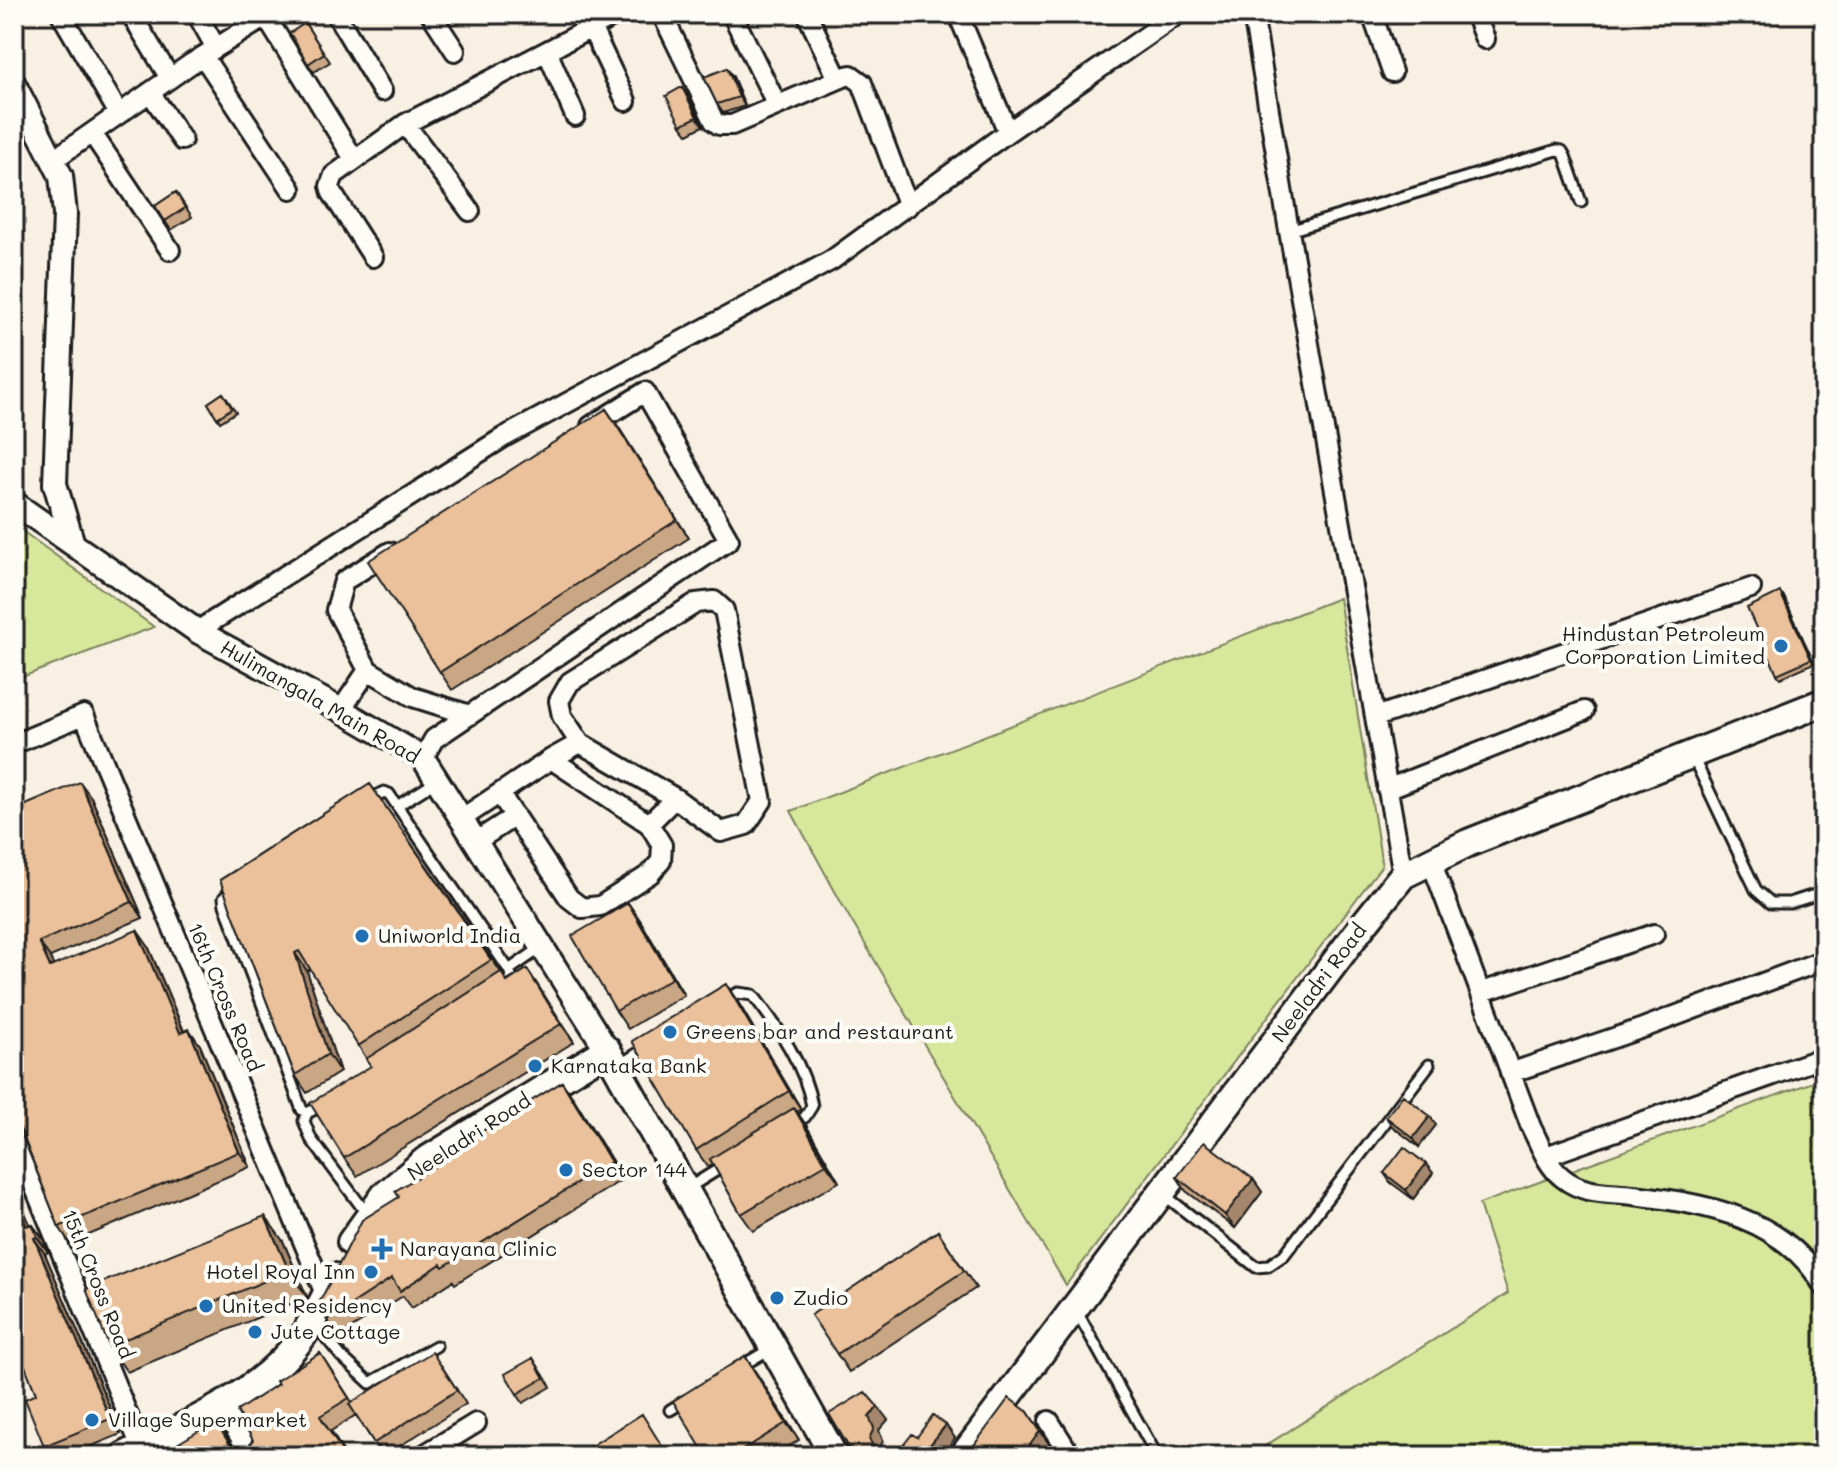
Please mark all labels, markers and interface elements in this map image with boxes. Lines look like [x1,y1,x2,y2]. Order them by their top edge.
place label: Hindustan Petroleum Corporation Limited [1562,620,1765,669]
street label: Hulimangala Main Road [216,633,425,769]
marker: Hindustan Petroleum Corporation Limited [1772,637,1790,655]
street label: 16th Cross Road [183,918,269,1075]
street label: Neeladri Road [1265,918,1371,1047]
place label: Uniworld India [378,922,521,948]
marker: Uniworld India [353,927,371,945]
place label: Greens bar and restaurant [686,1018,954,1044]
marker: Greens bar and restaurant [661,1023,679,1041]
place label: Karnataka Bank [551,1052,707,1078]
marker: Karnataka Bank [526,1057,544,1075]
street label: Neeladri Road [402,1087,535,1186]
place label: Sector 144 [582,1156,687,1182]
marker: Sector 144 [557,1161,575,1179]
street label: 15th Cross Road [57,1205,141,1362]
place label: Narayana Clinic [400,1235,557,1261]
marker: Narayana Clinic [371,1238,393,1260]
place label: Hotel Royal Inn [206,1258,355,1284]
marker: Hotel Royal Inn [362,1263,380,1281]
place label: Zudio [793,1284,848,1310]
marker: Zudio [768,1289,786,1307]
place label: United Residency [222,1292,392,1318]
marker: United Residency [197,1297,215,1315]
place label: Jute Cottage [271,1318,401,1344]
marker: Jute Cottage [246,1323,264,1341]
place label: Village Supermarket [108,1406,307,1432]
marker: Village Supermarket [83,1411,101,1429]

